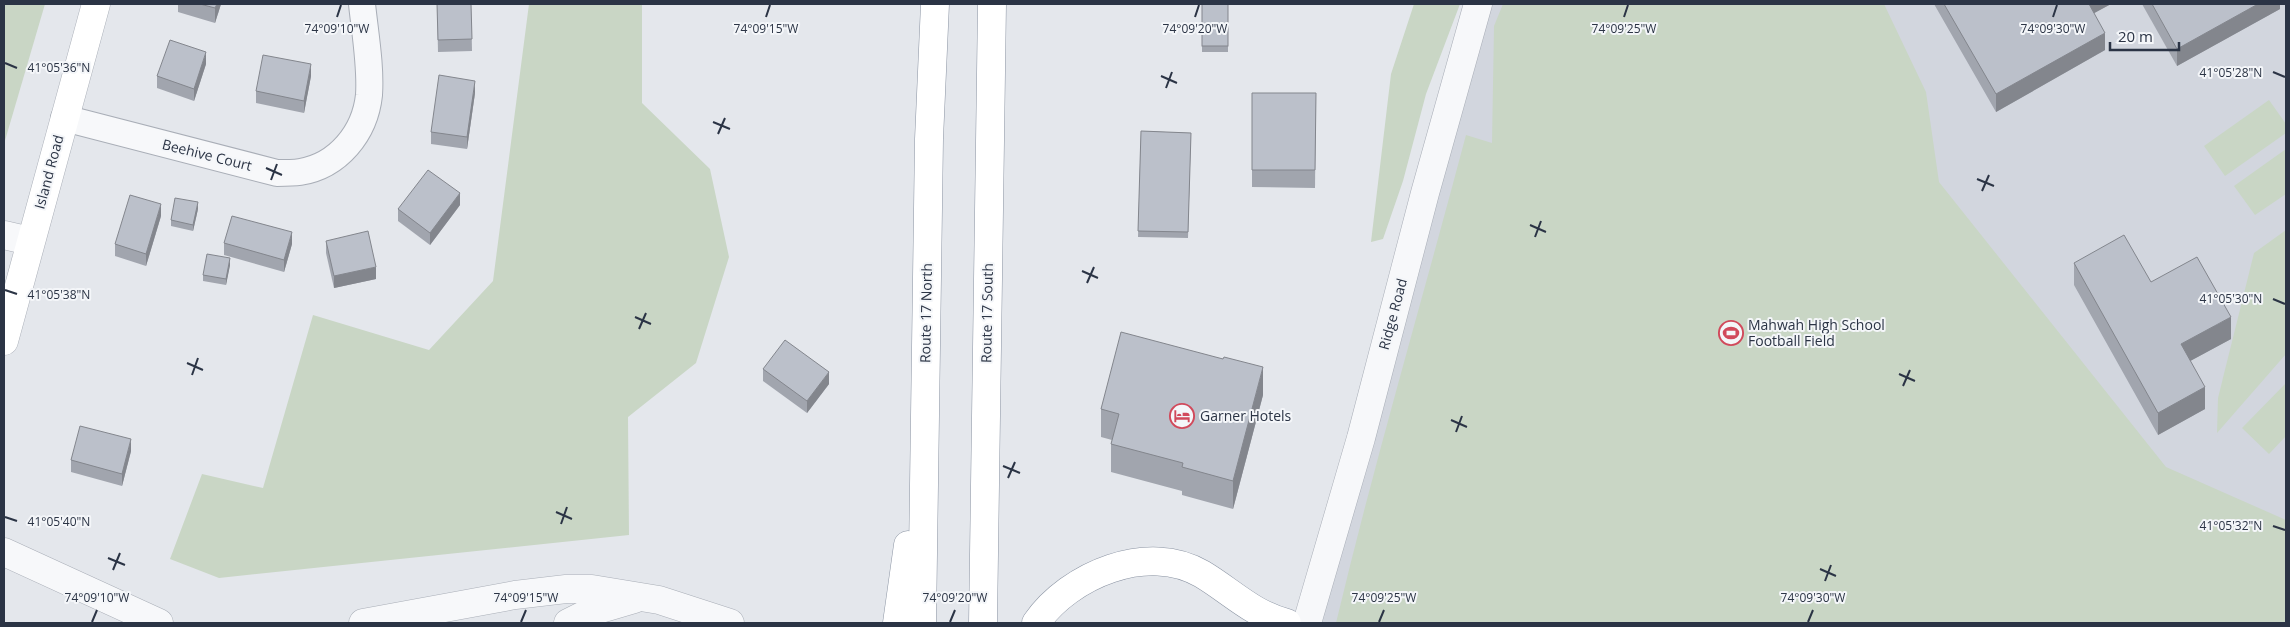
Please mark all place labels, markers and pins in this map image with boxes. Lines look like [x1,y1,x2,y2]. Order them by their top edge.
place label: Mahwah High School Football Field [1748,315,1885,350]
sports icon: Mahwah High School Football Field [1718,320,1744,346]
hotel icon: Garner Hotels [1169,403,1195,429]
place label: Garner Hotels [1200,406,1292,425]

